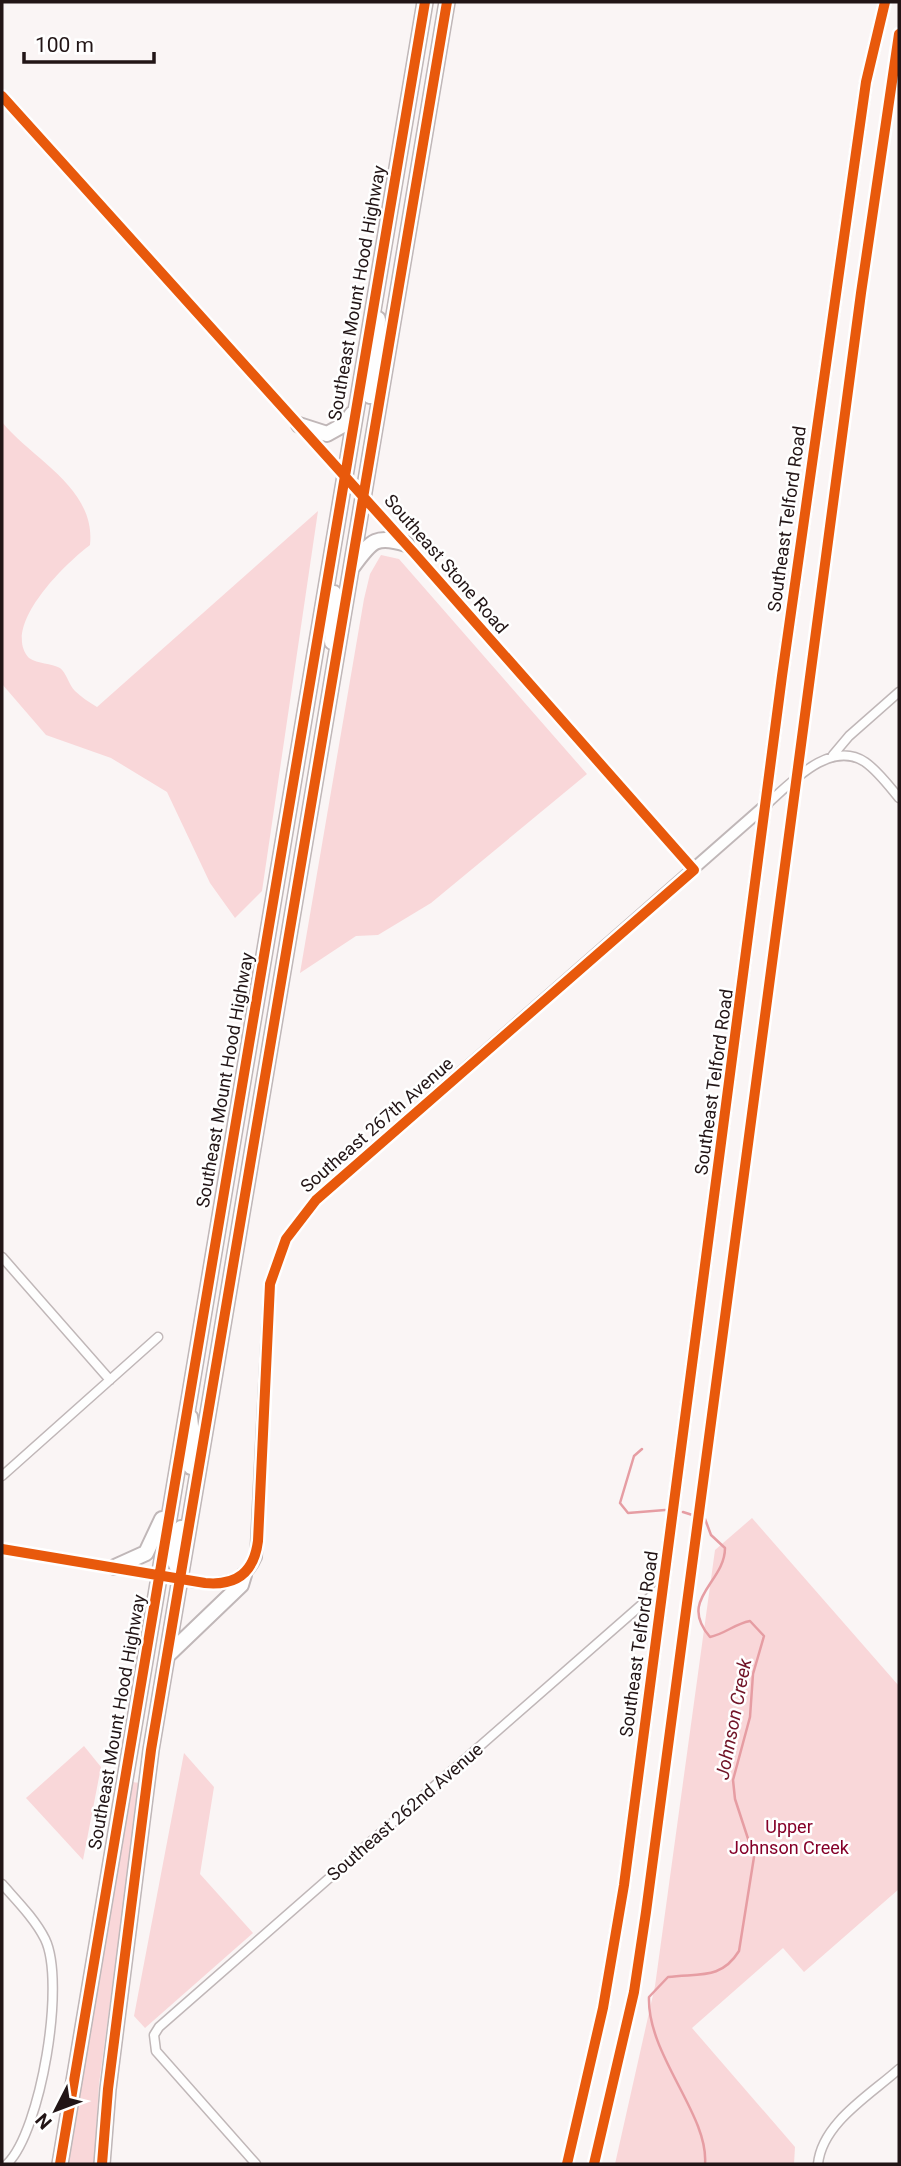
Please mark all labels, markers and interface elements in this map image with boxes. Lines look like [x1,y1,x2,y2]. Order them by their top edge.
scale bar [24,21,154,65]
text: 100 m [35,33,94,57]
street label: Southeast Mount Hood Highway [324,163,389,422]
street label: Southeast Telford Road [763,425,810,613]
street label: Southeast Stone Road [380,490,513,638]
street label: Southeast Mount Hood Highway [192,950,257,1209]
street label: Southeast Telford Road [690,988,737,1176]
street label: Southeast 267th Avenue [296,1053,457,1197]
street label: Southeast Telford Road [615,1550,662,1738]
street label: Southeast Mount Hood Highway [84,1592,149,1851]
water label: Johnson Creek [710,1656,757,1782]
street label: Southeast 262nd Avenue [323,1738,487,1885]
park label: Upper Johnson Creek [729,1816,850,1858]
north arrow [21,2075,91,2145]
text: N [31,2108,57,2134]

